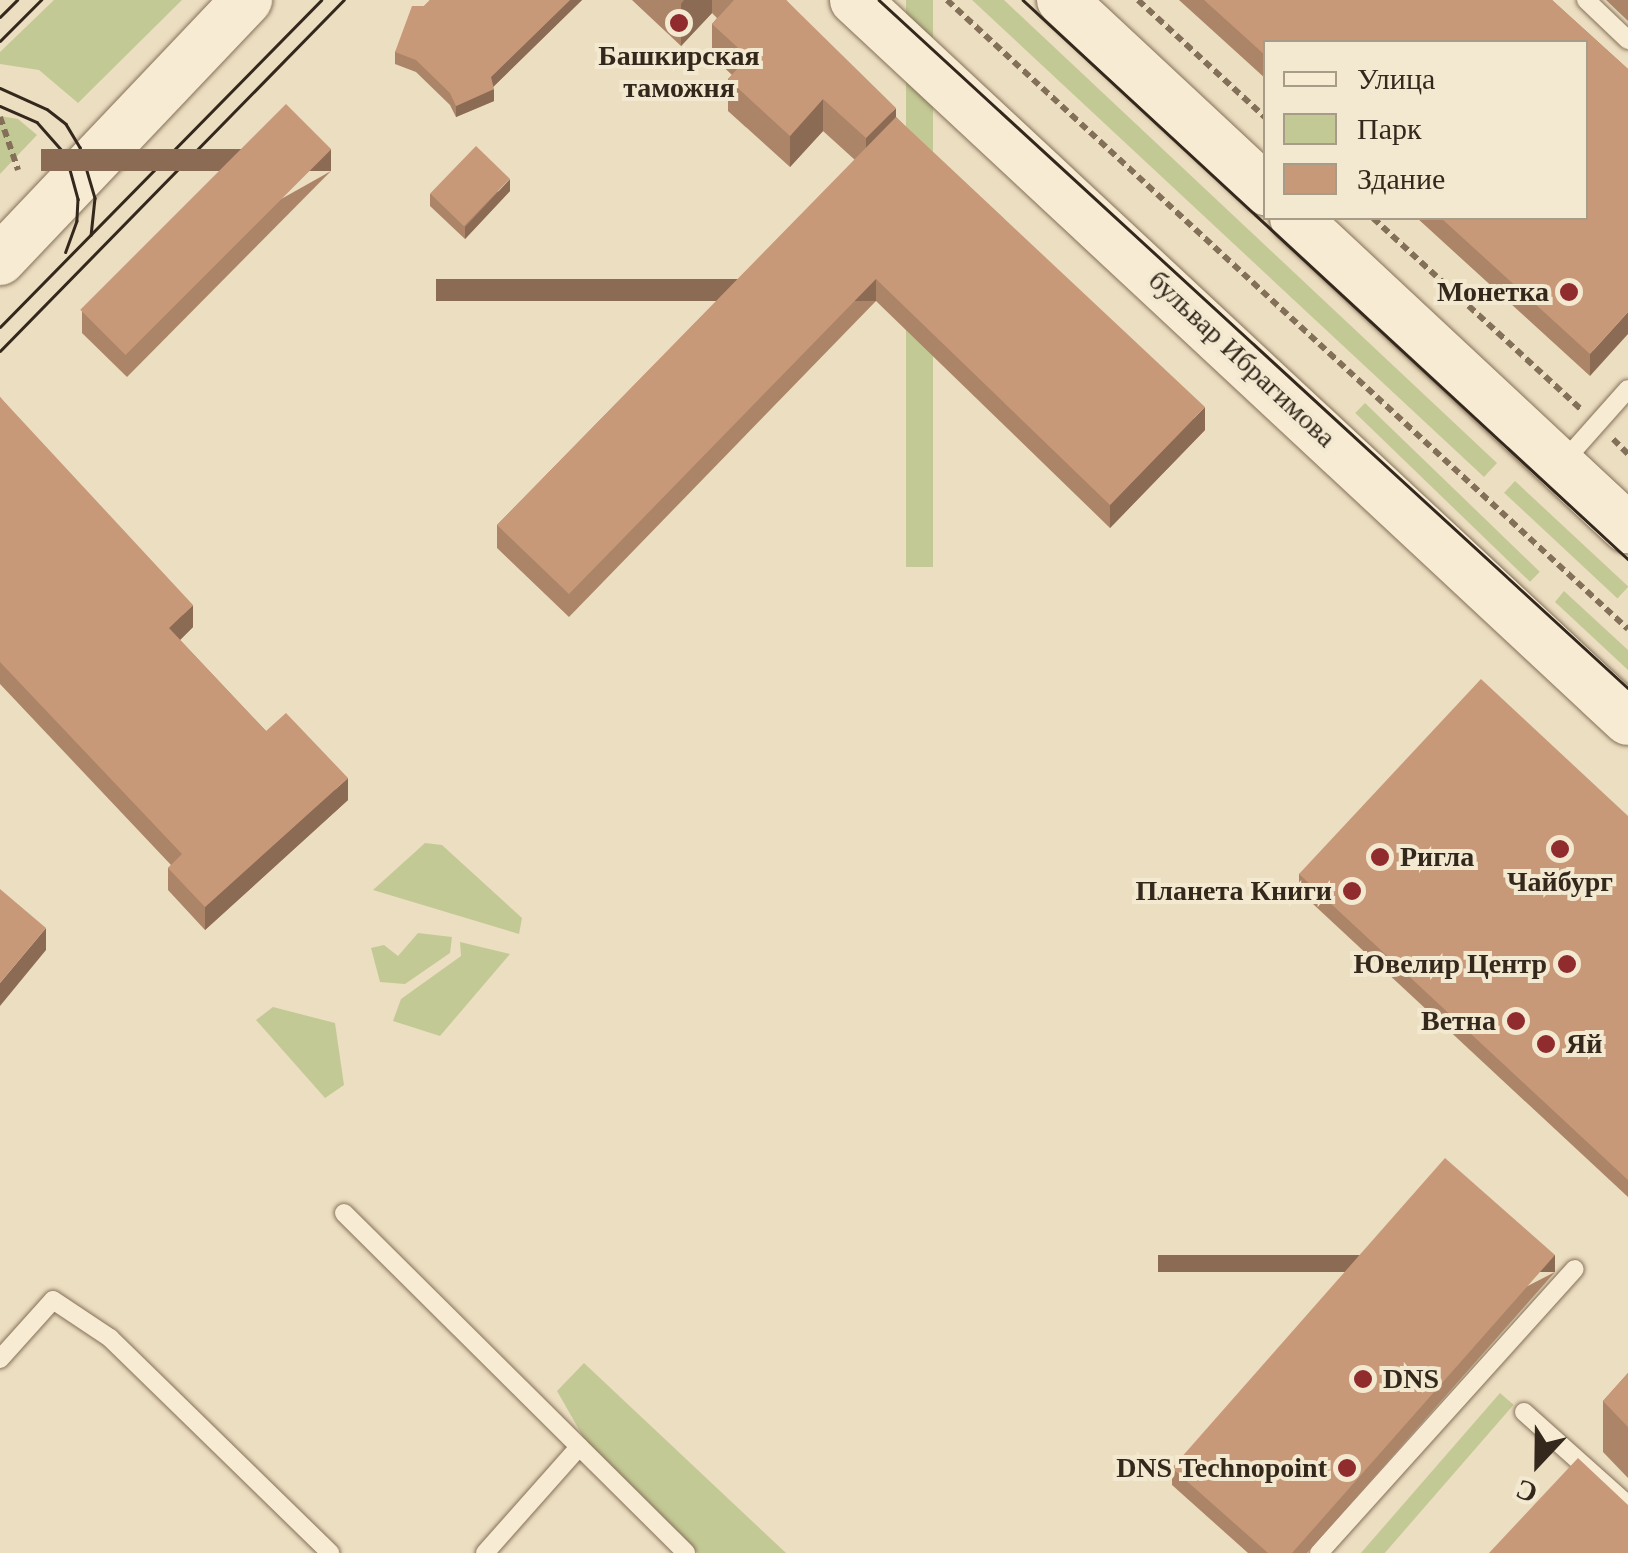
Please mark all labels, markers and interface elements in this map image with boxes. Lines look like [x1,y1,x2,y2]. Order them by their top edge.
marker: Башкирская таможня [668,12,690,34]
place label: Башкирская таможня [598,39,760,105]
legend [1263,40,1588,220]
text: Улица [1357,62,1435,95]
text: Парк [1357,112,1422,145]
text: Здание [1357,162,1445,195]
street label: бульвар Ибрагимова [1142,264,1342,454]
place label: Монетка [1437,275,1549,309]
marker: Монетка [1558,281,1580,303]
marker: Чайбург [1549,838,1571,860]
place label: Ригла [1400,840,1474,874]
marker: Ригла [1369,846,1391,868]
place label: Чайбург [1507,865,1613,899]
place label: Планета Книги [1135,874,1332,908]
marker: Планета Книги [1341,880,1363,902]
place label: Ювелир Центр [1354,947,1547,981]
marker: Ювелир Центр [1556,953,1578,975]
place label: Ветна [1421,1004,1496,1038]
marker: Ветна [1505,1010,1527,1032]
place label: Яй [1566,1027,1602,1061]
marker: Яй [1535,1033,1557,1055]
place label: DNS [1383,1362,1439,1396]
marker: DNS [1352,1368,1374,1390]
north arrow [1488,1413,1588,1513]
place label: DNS Technopoint [1116,1451,1327,1485]
marker: DNS Technopoint [1336,1457,1358,1479]
text: С [1511,1473,1542,1509]

